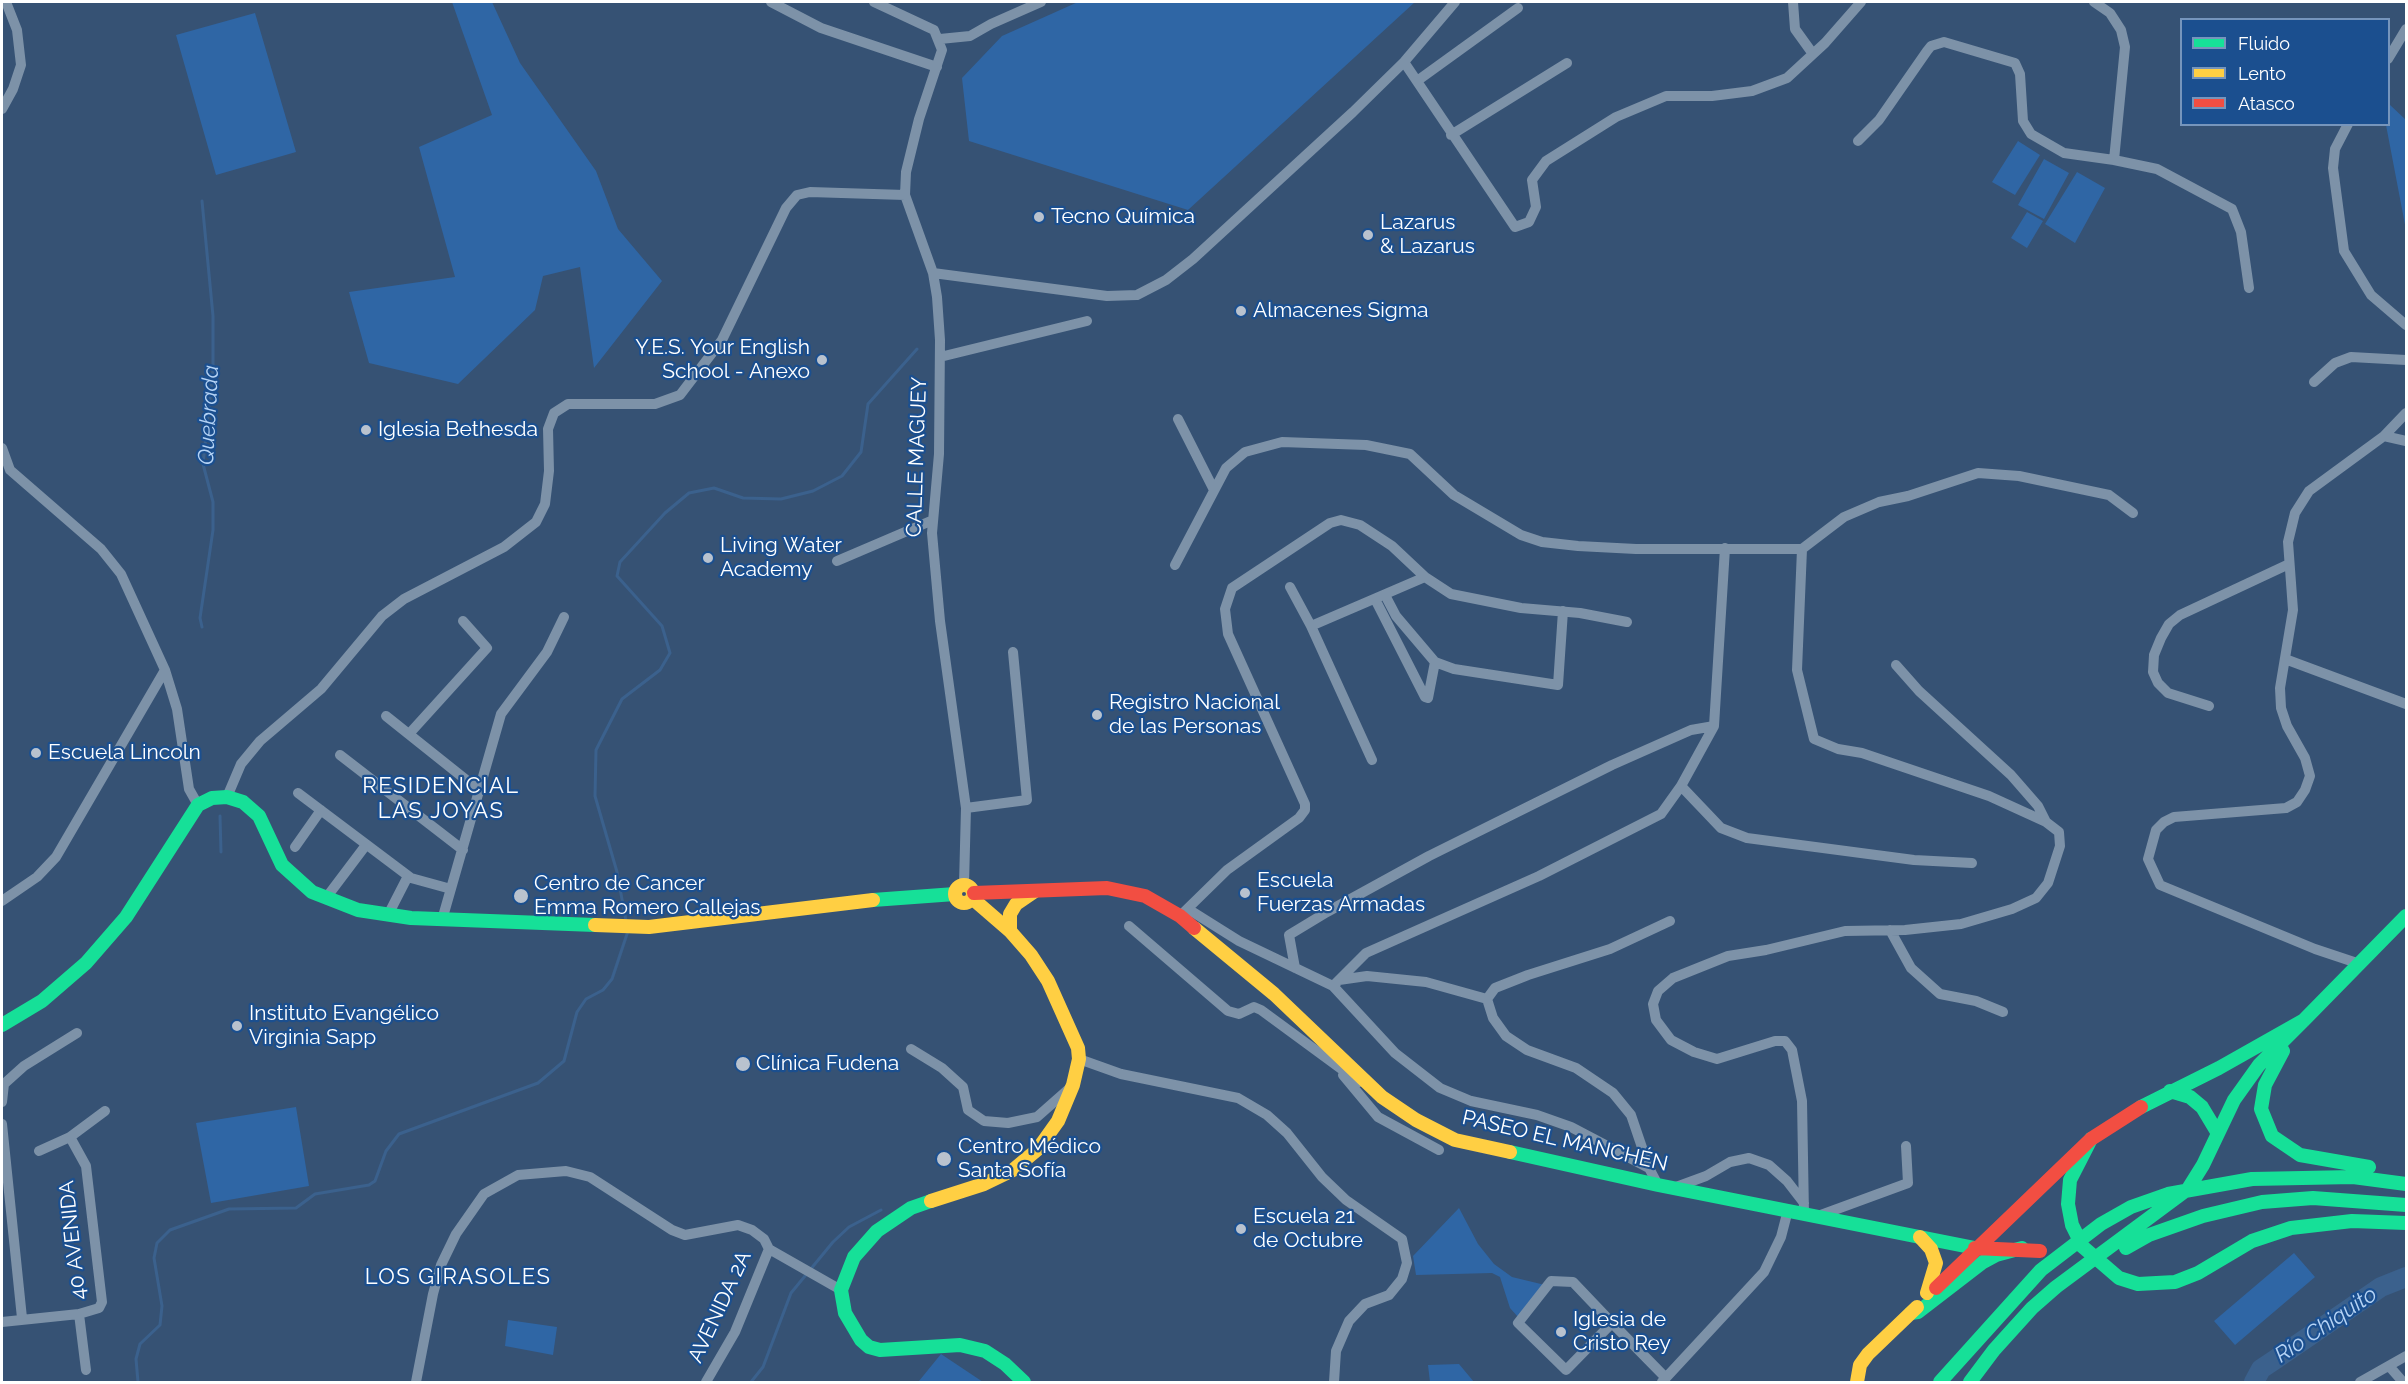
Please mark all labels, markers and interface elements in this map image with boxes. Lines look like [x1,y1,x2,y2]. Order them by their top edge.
legend [2180,18,2390,126]
text: Fluido [2238,33,2290,54]
text: Lento [2238,63,2286,84]
text: Atasco [2238,93,2295,114]
place label: Tecno Química [1051,204,1195,230]
marker: Tecno Química [1032,210,1046,224]
place label: Lazarus & Lazarus [1380,210,1475,260]
marker: Lazarus & Lazarus [1361,228,1375,242]
place label: Almacenes Sigma [1253,298,1429,324]
marker: Almacenes Sigma [1234,304,1248,318]
place label: Y.E.S. Your English School - Anexo [635,335,810,385]
marker: Y.E.S. Your English School - Anexo [815,353,829,367]
water label: Quebrada [193,364,225,466]
street label: CALLE MAGUEY [902,376,932,538]
place label: Iglesia Bethesda [378,417,538,443]
marker: Iglesia Bethesda [359,423,373,437]
place label: Living Water Academy [720,533,842,583]
marker: Living Water Academy [701,551,715,565]
place label: Registro Nacional de las Personas [1109,690,1280,740]
marker: Registro Nacional de las Personas [1090,708,1104,722]
place label: Escuela Lincoln [48,740,201,766]
marker: Escuela Lincoln [29,746,43,760]
district label: RESIDENCIAL LAS JOYAS [362,773,520,824]
place label: Escuela Fuerzas Armadas [1257,868,1425,918]
place label: Centro de Cancer Emma Romero Callejas [534,871,760,921]
marker: Escuela Fuerzas Armadas [1238,886,1252,900]
marker: Centro de Cancer Emma Romero Callejas [512,887,530,905]
place label: Instituto Evangélico Virginia Sapp [249,1001,439,1051]
marker: Instituto Evangélico Virginia Sapp [230,1019,244,1033]
place label: Clínica Fudena [756,1051,899,1077]
marker: Clínica Fudena [734,1055,752,1073]
street label: PASEO EL MANCHÉN [1460,1105,1670,1177]
place label: Centro Médico Santa Sofía [958,1134,1101,1184]
marker: Centro Médico Santa Sofía [935,1150,953,1168]
street label: 40 AVENIDA [54,1179,92,1301]
place label: Escuela 21 de Octubre [1253,1204,1363,1254]
marker: Escuela 21 de Octubre [1234,1222,1248,1236]
street label: AVENIDA 2A [683,1247,757,1367]
district label: LOS GIRASOLES [365,1264,551,1290]
water label: Río Chiquito [2270,1281,2382,1369]
place label: Iglesia de Cristo Rey [1573,1307,1671,1357]
marker: Iglesia de Cristo Rey [1554,1325,1568,1339]

